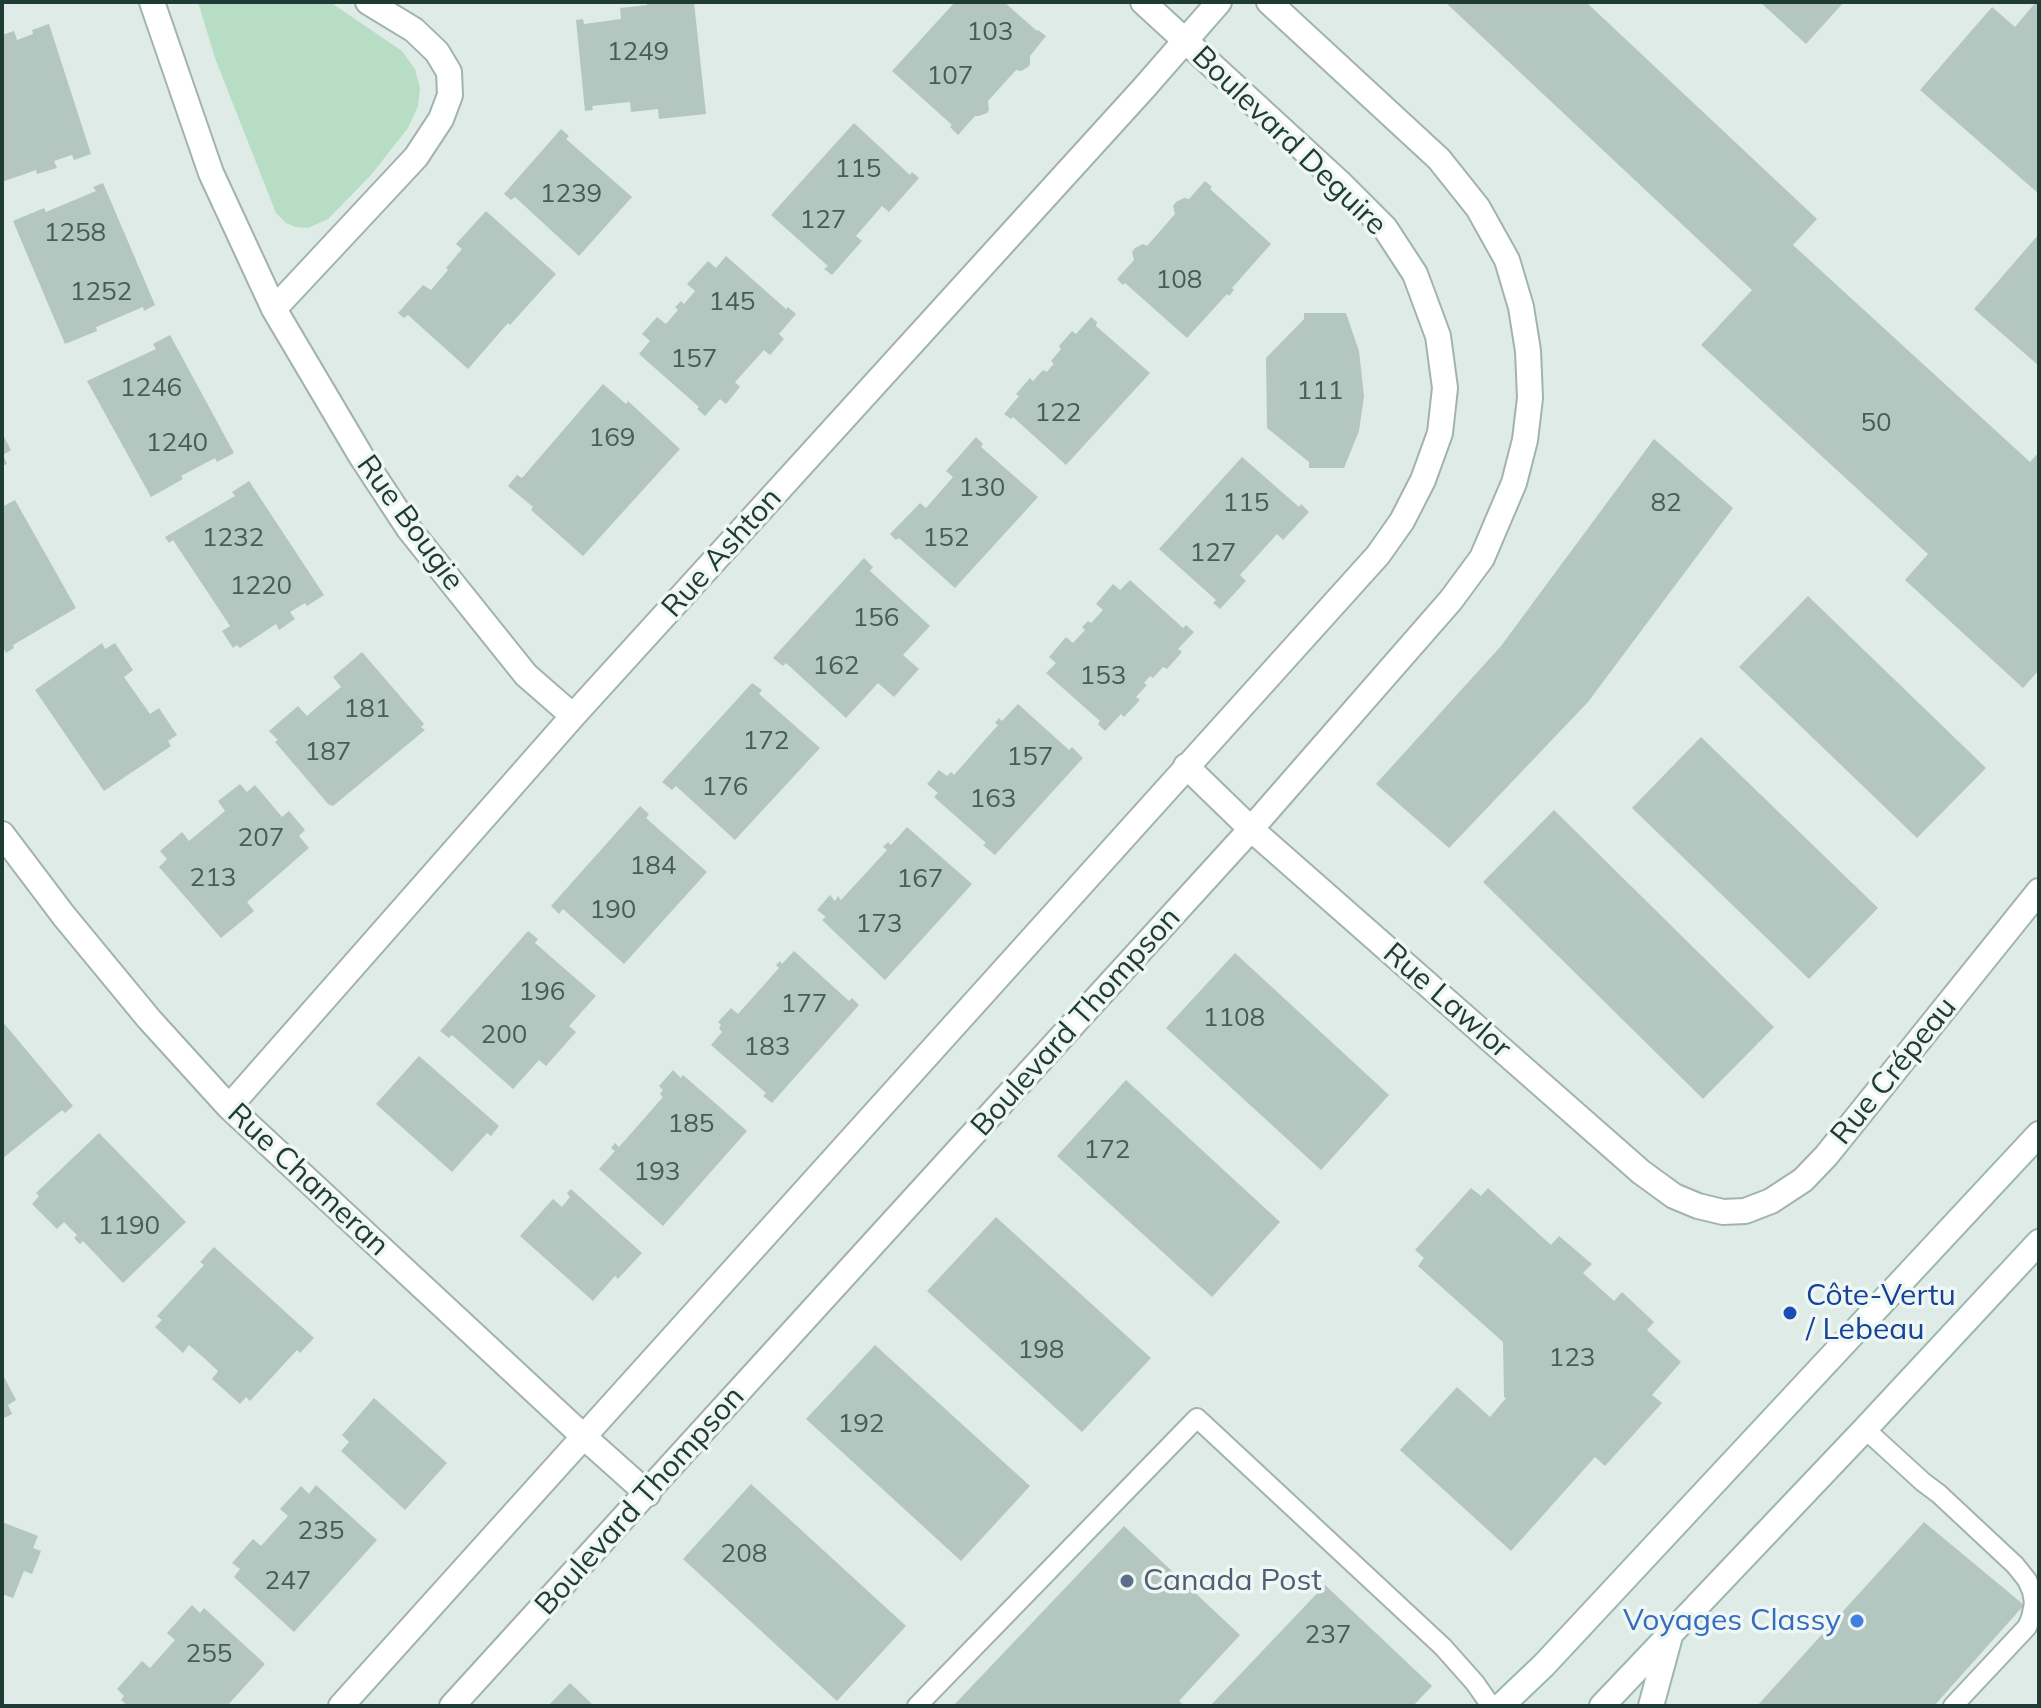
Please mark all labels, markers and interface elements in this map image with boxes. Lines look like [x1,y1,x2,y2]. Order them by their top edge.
house number: 103 [967,16,1013,48]
house number: 1249 [607,36,669,68]
street label: Boulevard Deguire [1184,39,1394,243]
house number: 107 [927,60,973,92]
house number: 115 [835,153,881,185]
house number: 1239 [540,178,602,210]
house number: 127 [800,204,846,236]
house number: 1258 [44,217,106,249]
house number: 108 [1156,264,1202,296]
house number: 1252 [70,276,132,308]
house number: 145 [709,286,755,318]
house number: 157 [671,343,717,375]
house number: 1246 [120,372,182,404]
house number: 111 [1297,375,1343,407]
house number: 122 [1035,397,1081,429]
house number: 50 [1860,407,1892,439]
house number: 169 [589,422,635,454]
house number: 1240 [146,427,208,459]
street label: Rue Bougie [349,448,471,598]
house number: 130 [959,472,1005,504]
street label: Rue Ashton [655,481,789,625]
house number: 115 [1223,487,1269,519]
house number: 82 [1650,487,1682,519]
house number: 1232 [202,522,264,554]
house number: 152 [923,522,969,554]
house number: 127 [1190,537,1236,569]
house number: 1220 [230,570,292,602]
house number: 156 [853,602,899,634]
house number: 162 [813,650,859,682]
house number: 153 [1080,660,1126,692]
house number: 181 [344,693,390,725]
house number: 172 [743,725,789,757]
house number: 187 [305,736,351,768]
house number: 157 [1007,741,1053,773]
house number: 176 [702,771,748,803]
house number: 163 [970,783,1016,815]
house number: 207 [238,822,284,854]
house number: 184 [630,850,676,882]
house number: 213 [190,862,236,894]
house number: 167 [897,863,943,895]
house number: 190 [590,894,636,926]
street label: Boulevard Thompson [964,900,1188,1144]
house number: 173 [856,908,902,940]
street label: Rue Lawlor [1376,936,1518,1066]
house number: 196 [519,976,565,1008]
house number: 177 [781,988,827,1020]
street label: Rue Crépeau [1824,990,1964,1152]
house number: 1108 [1203,1002,1265,1034]
house number: 200 [481,1019,527,1051]
house number: 183 [744,1031,790,1063]
street label: Rue Chameran [220,1096,396,1264]
house number: 185 [668,1108,714,1140]
house number: 172 [1084,1134,1130,1166]
house number: 193 [634,1156,680,1188]
house number: 1190 [98,1210,160,1242]
place label: Côte-Vertu / Lebeau [1806,1278,1956,1348]
marker: Côte-Vertu / Lebeau [1781,1304,1799,1322]
house number: 198 [1018,1334,1064,1366]
house number: 123 [1549,1342,1595,1374]
street label: Boulevard Thompson [528,1379,752,1623]
house number: 192 [838,1408,884,1440]
house number: 235 [298,1515,344,1547]
house number: 208 [721,1538,767,1570]
place label: Canada Post [1143,1563,1322,1599]
house number: 247 [265,1565,311,1597]
marker: Canada Post [1118,1572,1136,1590]
place label: Voyages Classy [1623,1603,1841,1639]
marker: Voyages Classy [1848,1612,1866,1630]
house number: 237 [1305,1619,1351,1651]
house number: 255 [186,1638,232,1670]

